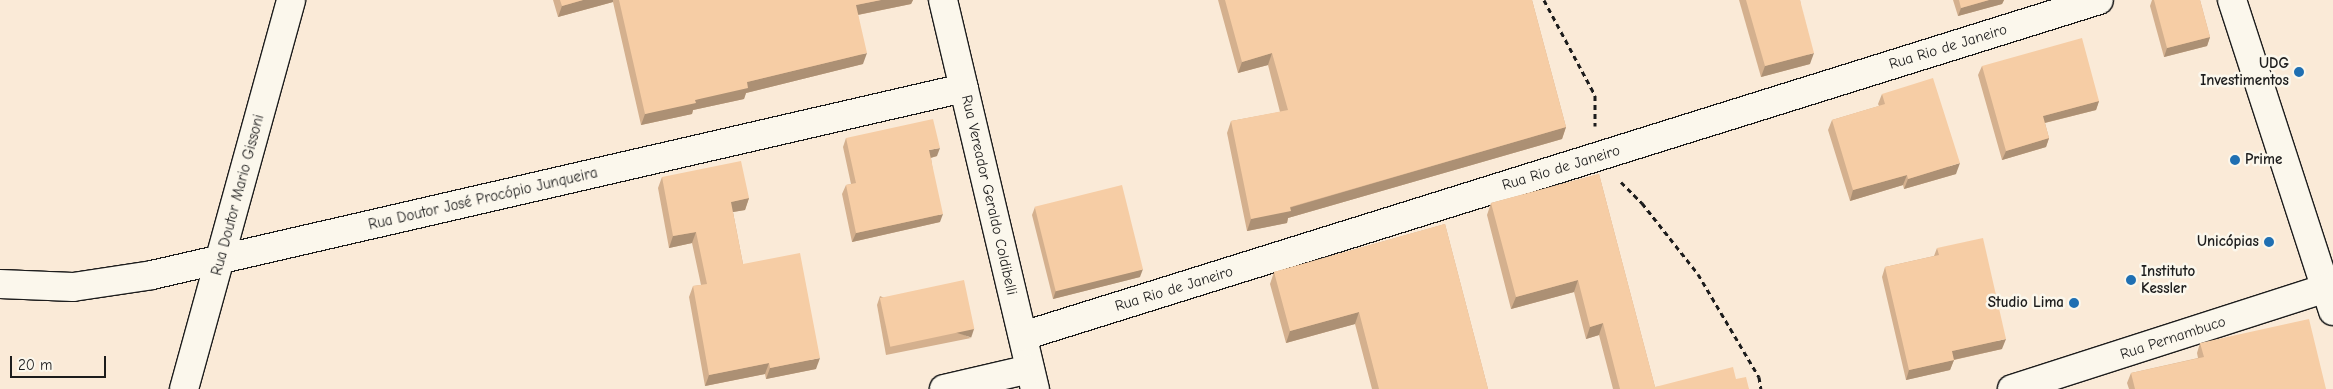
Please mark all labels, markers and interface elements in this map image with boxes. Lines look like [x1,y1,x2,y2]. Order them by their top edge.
street label: Rua Rio de Janeiro [1887,20,2009,74]
place label: UDG Investimentos [2200,54,2289,89]
marker: UDG Investimentos [2293,66,2305,78]
street label: Rua Vereador Geraldo Coldibelli [957,93,1021,297]
street label: Rua Doutor Mario Gissoni [208,113,268,277]
street label: Rua Rio de Janeiro [1500,141,1622,195]
place label: Prime [2245,151,2282,169]
marker: Prime [2229,154,2241,166]
street label: Rua Doutor José Procópio Junqueira [367,164,599,234]
place label: Unicópias [2197,233,2259,251]
marker: Unicópias [2263,236,2275,248]
street label: Rua Rio de Janeiro [1113,262,1235,316]
place label: Instituto Kessler [2141,262,2195,297]
marker: Instituto Kessler [2125,274,2137,286]
place label: Studio Lima [1988,294,2064,312]
marker: Studio Lima [2068,297,2080,309]
street label: Rua Pernambuco [2118,312,2228,364]
scale bar [12,346,109,378]
text: 20 m [18,356,52,374]

